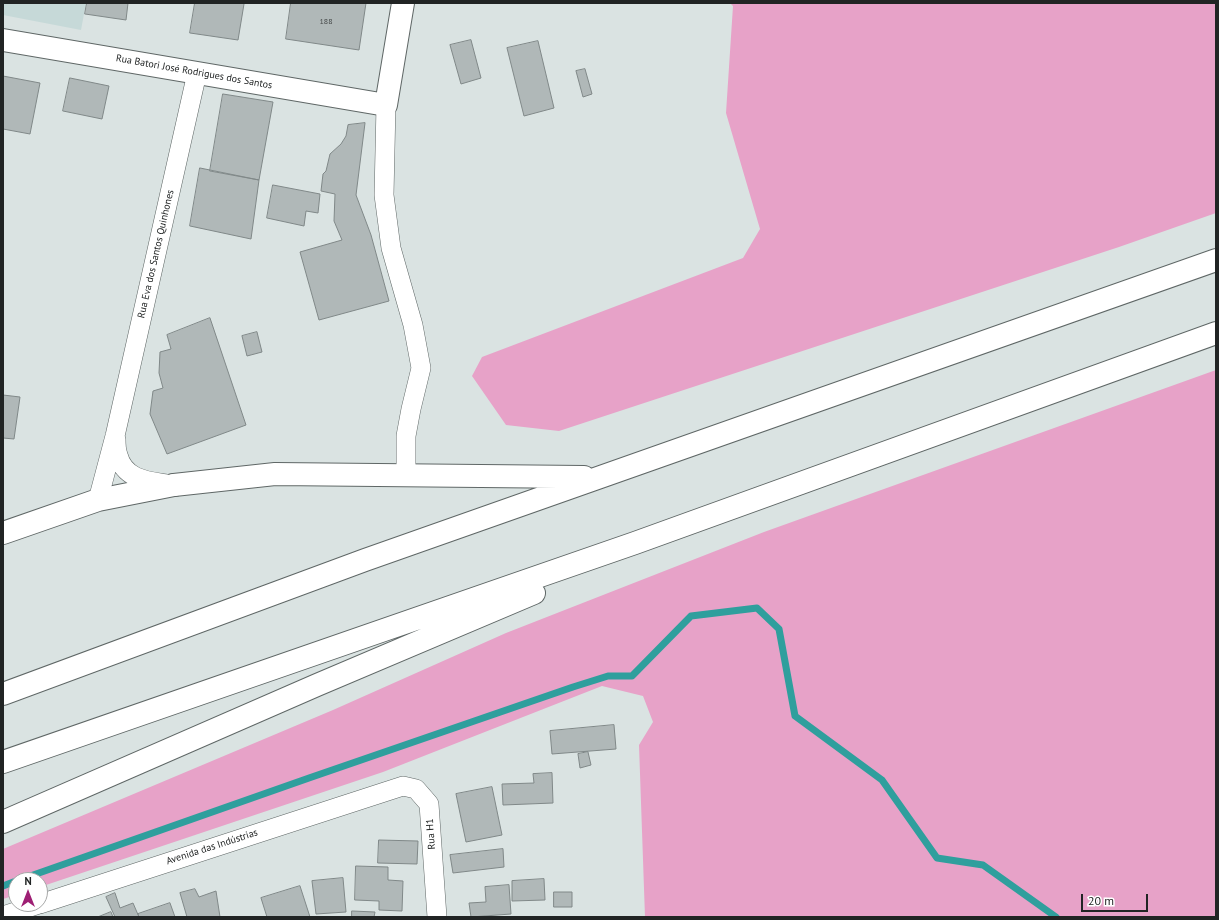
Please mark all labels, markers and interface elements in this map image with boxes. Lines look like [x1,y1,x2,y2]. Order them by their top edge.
house number: 188 [319,17,333,27]
street label: Rua Batori José Rodrigues dos Santos [115,52,273,92]
street label: Rua Eva dos Santos Quinhones [135,189,177,319]
street label: Rua H1 [424,818,438,850]
street label: Avenida das Indústrias [165,827,259,867]
north arrow [8,872,48,912]
text: N [24,874,32,888]
scale bar [1083,886,1150,912]
text: 20 m [1088,893,1114,908]

